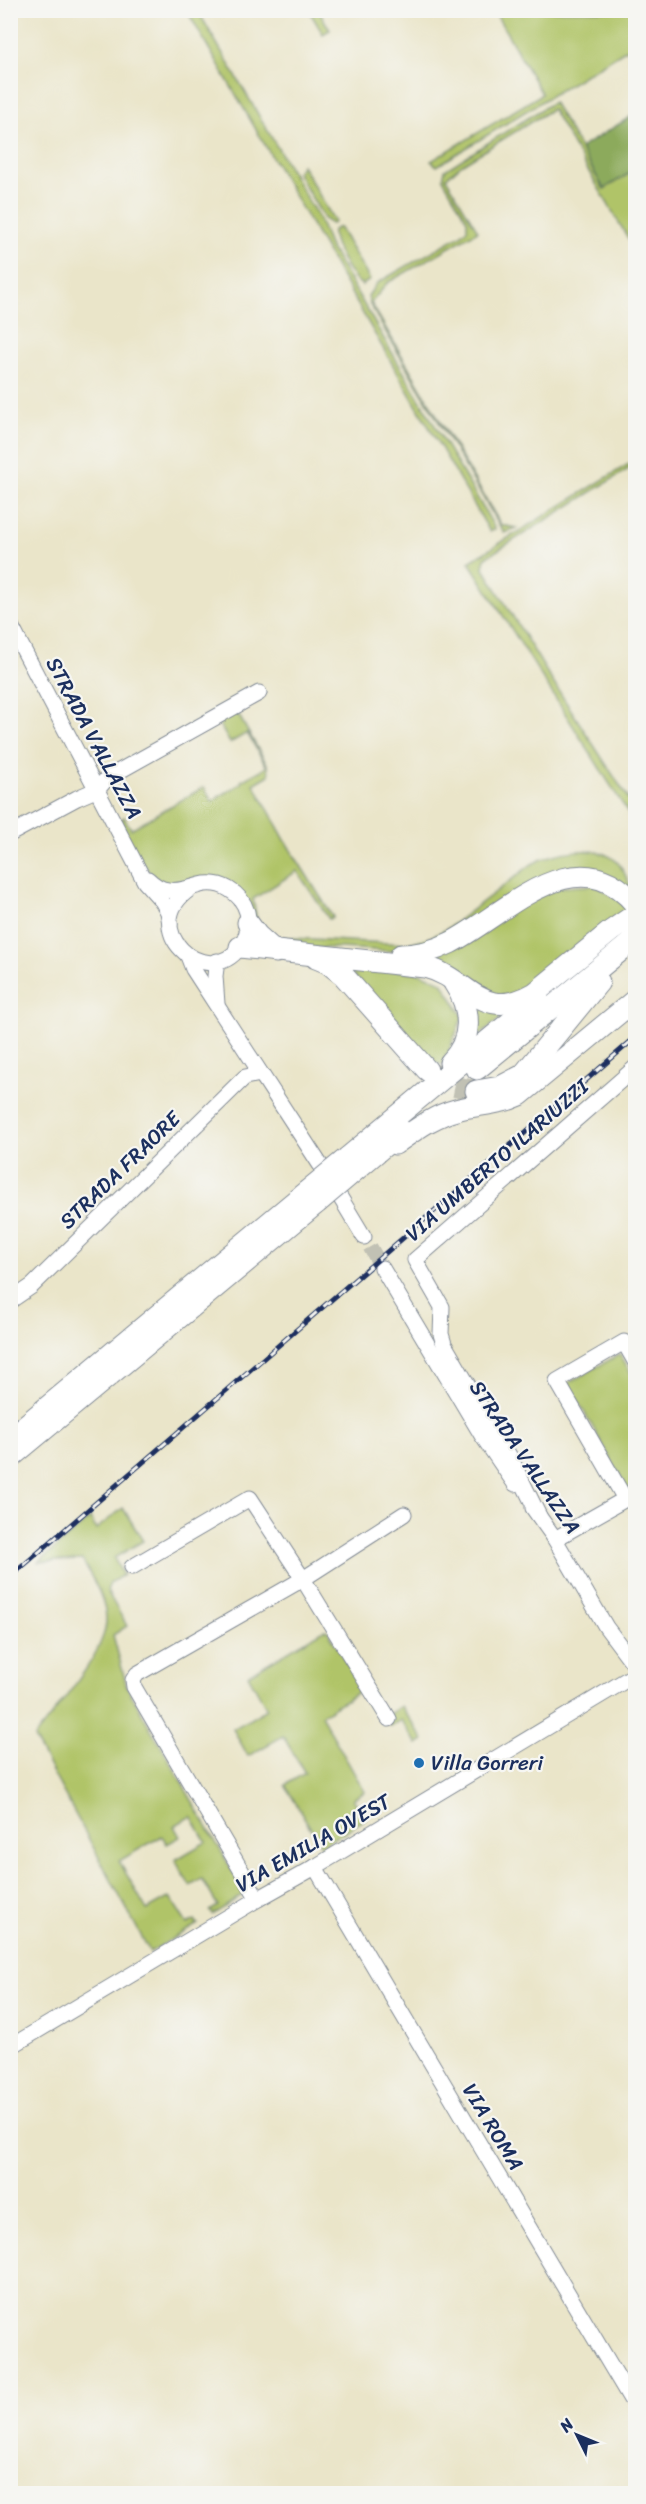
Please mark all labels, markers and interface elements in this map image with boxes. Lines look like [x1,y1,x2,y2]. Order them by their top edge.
street label: STRADA VALLAZZA [35,650,153,826]
street label: VIA UMBERTO ILARIUZZI [396,1068,599,1251]
street label: STRADA FRAORE [50,1101,191,1239]
street label: STRADA VALLAZZA [459,1372,591,1542]
place label: Villa Gorreri [431,1744,544,1782]
marker: Villa Gorreri [412,1756,426,1770]
street label: VIA EMILIA OVEST [228,1782,399,1903]
street label: VIA ROMA [452,2076,534,2178]
north arrow [547,2405,607,2465]
text: N [551,2411,581,2440]

